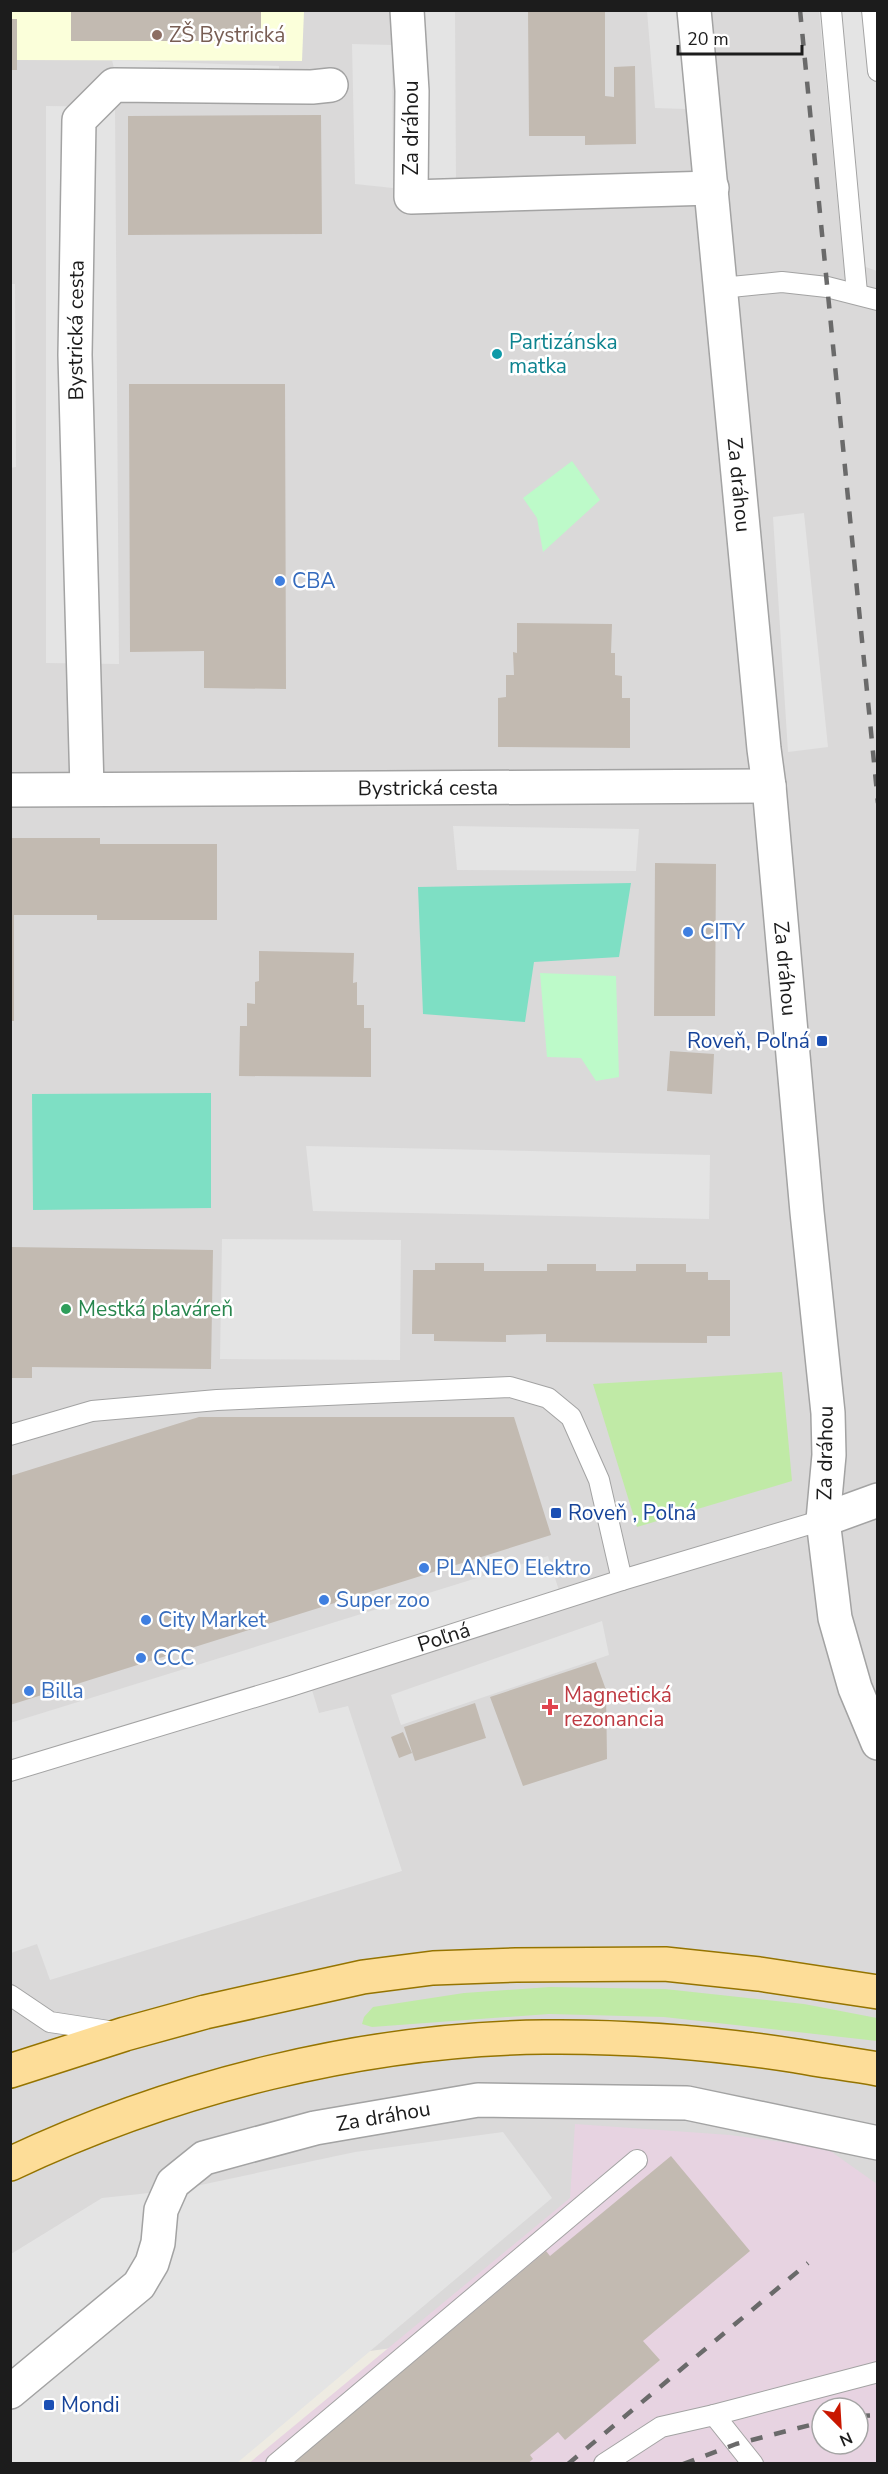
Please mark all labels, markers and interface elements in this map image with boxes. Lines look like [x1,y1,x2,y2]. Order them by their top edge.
scale bar [678,18,802,56]
place label: ZŠ Bystrická [169,21,285,49]
text: 20 m [687,27,729,51]
marker: ZŠ Bystrická [150,28,164,42]
street label: Za dráhou [397,81,425,175]
street label: Bystrická cesta [61,260,91,401]
place label: Partizánska matka [509,328,618,380]
marker: Partizánska matka [490,347,504,361]
street label: Za dráhou [721,436,757,533]
place label: CBA [292,567,335,595]
marker: CBA [273,574,287,588]
street label: Bystrická cesta [358,773,498,802]
place label: CITY [700,918,745,946]
street label: Za dráhou [767,920,803,1017]
marker: CITY [681,925,695,939]
place label: Roveň, Poľná [687,1027,810,1055]
marker: Roveň, Poľná [815,1034,829,1048]
place label: Mestká plaváreň [78,1295,233,1323]
marker: Mestká plaváreň [59,1302,73,1316]
street label: Za dráhou [810,1405,840,1501]
place label: Roveň , Poľná [568,1499,696,1527]
marker: Roveň , Poľná [549,1506,563,1520]
place label: PLANEO Elektro [436,1554,591,1582]
marker: PLANEO Elektro [417,1561,431,1575]
place label: Super zoo [336,1586,430,1614]
marker: Super zoo [317,1593,331,1607]
place label: City Market [158,1606,267,1634]
marker: City Market [139,1613,153,1627]
street label: Poľná [414,1616,474,1659]
place label: CCC [153,1644,195,1672]
marker: CCC [134,1651,148,1665]
place label: Billa [41,1677,84,1705]
place label: Magnetická rezonancia [564,1681,672,1733]
marker: Billa [22,1684,36,1698]
marker: Magnetická rezonancia [541,1698,559,1716]
street label: Za dráhou [334,2094,433,2138]
place label: Mondi [61,2391,120,2419]
north arrow [810,2396,870,2456]
marker: Mondi [42,2398,56,2412]
text: N [836,2426,856,2451]

